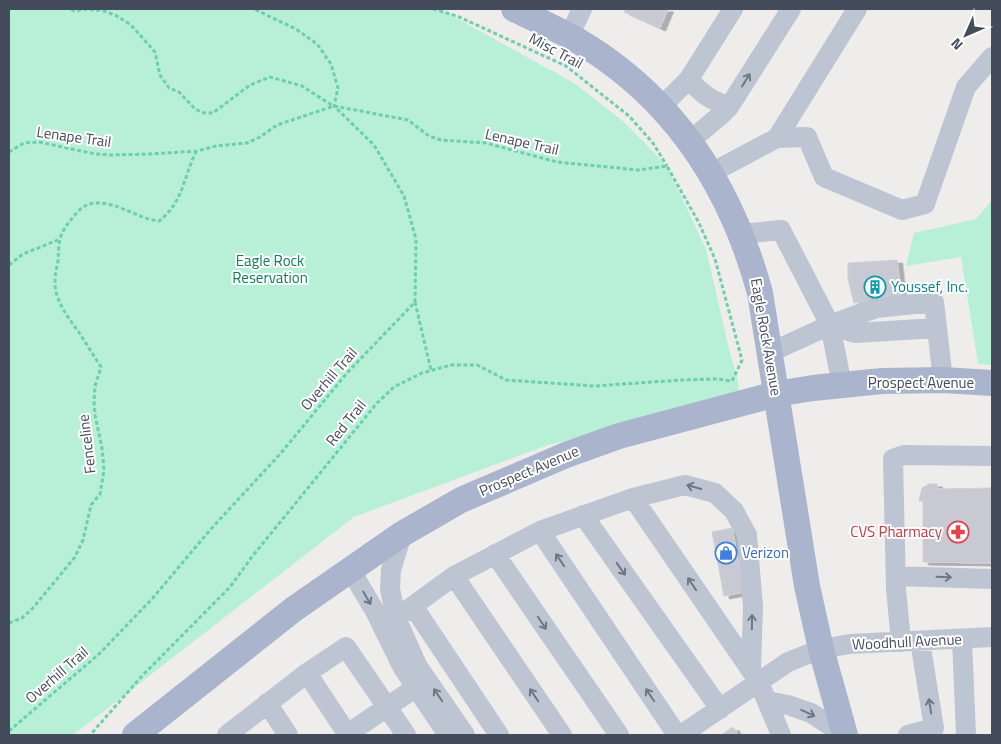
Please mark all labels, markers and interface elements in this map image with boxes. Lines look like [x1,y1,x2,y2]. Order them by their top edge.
north arrow [941,10,991,60]
street label: Misc Trail [525,27,588,75]
text: N [946,34,967,55]
one-way arrow [741,74,751,88]
street label: Lenape Trail [35,120,113,153]
street label: Lenape Trail [483,122,561,161]
park label: Eagle Rock Reservation [232,249,308,289]
building icon: Youssef, Inc. [863,275,887,299]
place label: Youssef, Inc. [891,275,968,298]
street label: Eagle Rock Avenue [745,276,788,397]
street label: Overhill Trail [295,342,363,415]
street label: Prospect Avenue [868,371,974,394]
street label: Red Trail [320,394,372,451]
street label: Fenceline [71,413,102,475]
street label: Prospect Avenue [475,439,582,502]
one-way arrow [686,482,702,491]
place label: CVS Pharmacy [850,520,942,543]
pharmacy icon: CVS Pharmacy [946,520,970,544]
shop icon: Verizon [714,541,738,565]
place label: Verizon [742,541,789,564]
one-way arrow [554,553,564,567]
one-way arrow [616,562,626,576]
one-way arrow [936,572,952,581]
one-way arrow [687,577,697,591]
one-way arrow [363,590,373,604]
one-way arrow [747,614,757,630]
one-way arrow [537,616,547,630]
street label: Woodhull Avenue [851,627,962,656]
street label: Overhill Trail [20,641,93,709]
one-way arrow [432,688,443,702]
one-way arrow [529,688,540,702]
one-way arrow [645,688,655,702]
one-way arrow [925,699,935,715]
one-way arrow [800,708,815,718]

